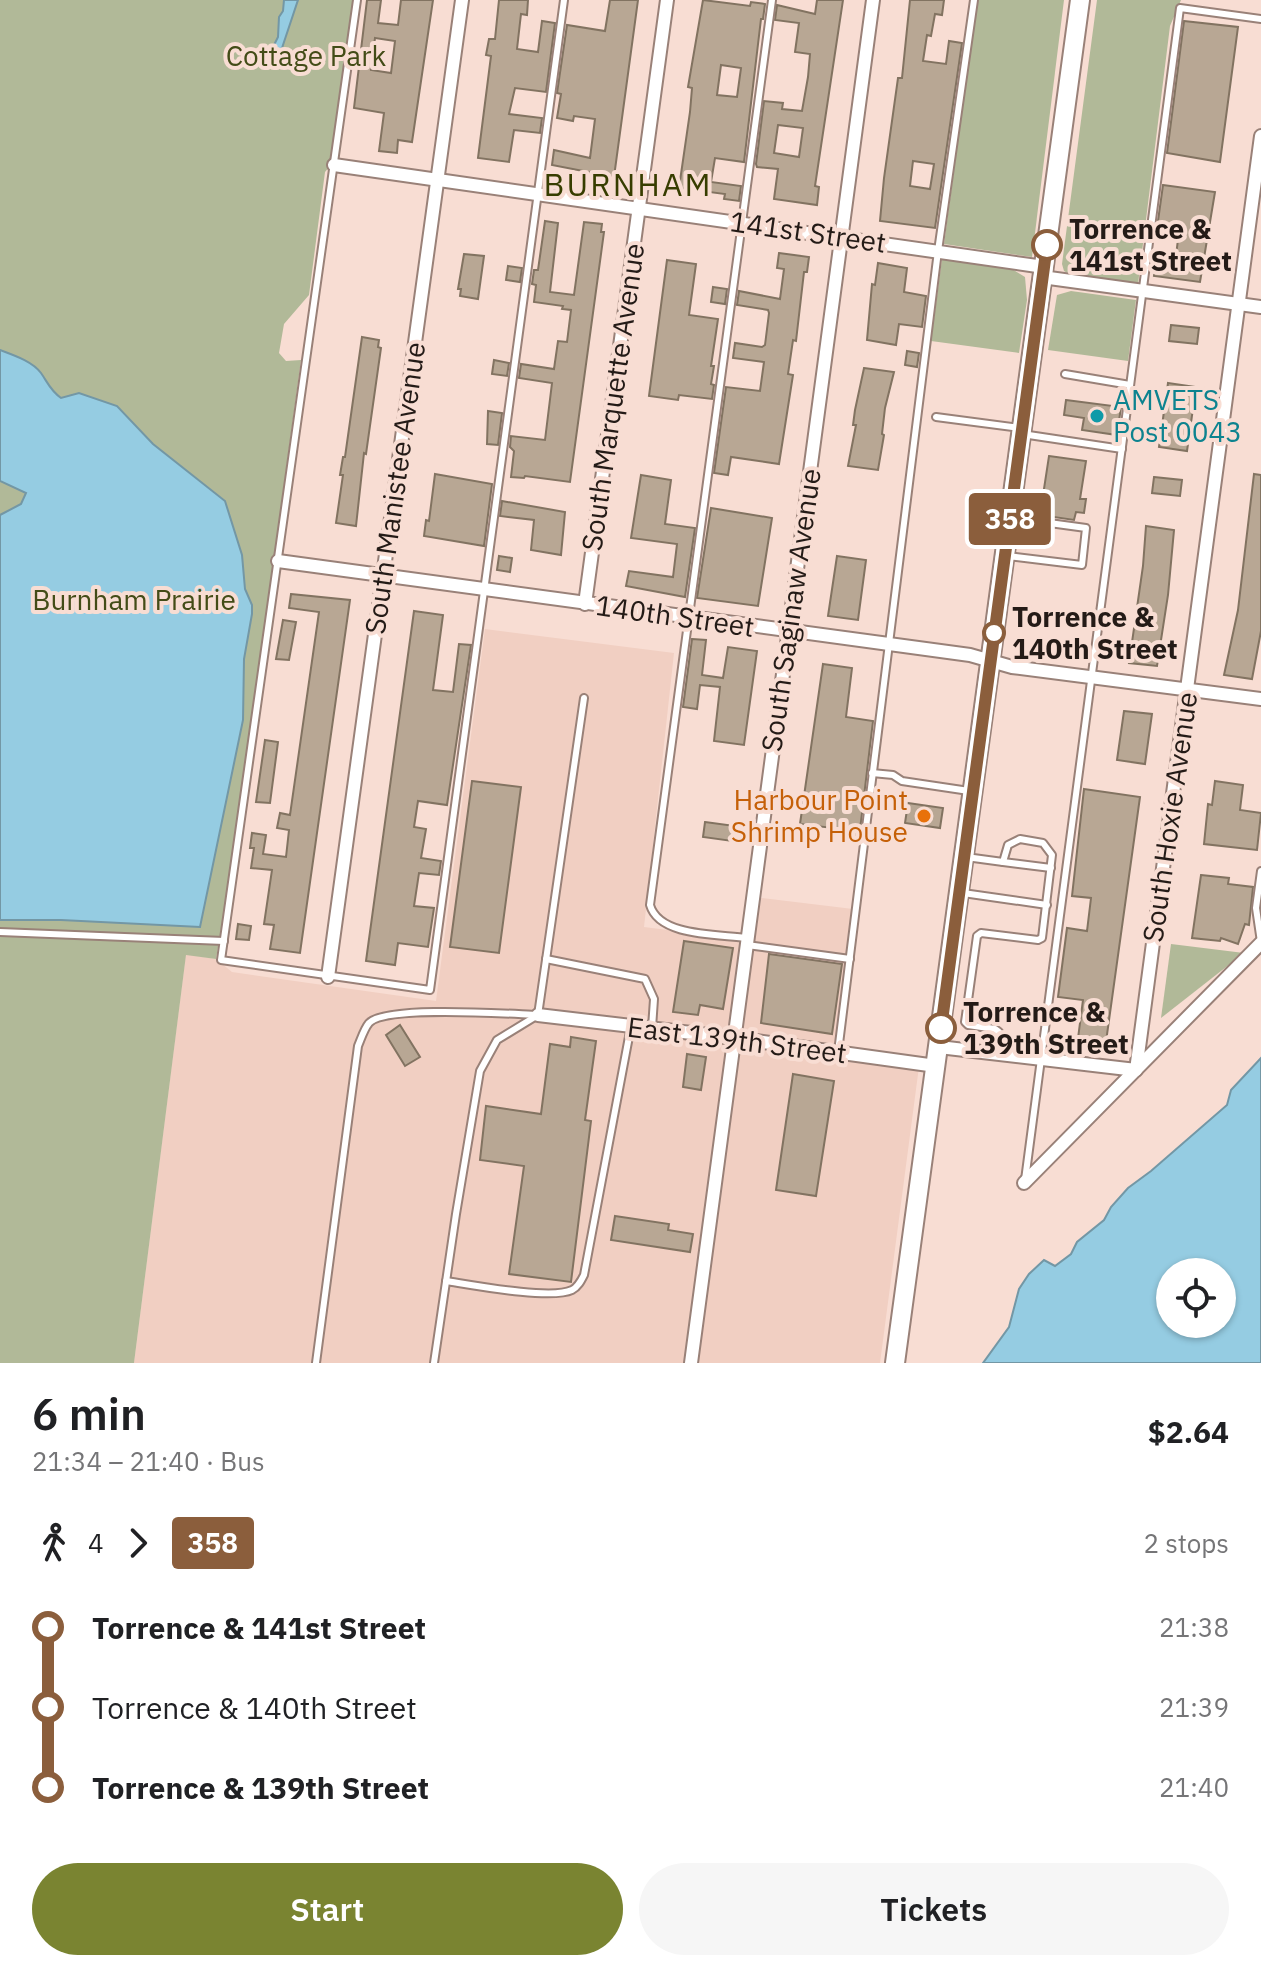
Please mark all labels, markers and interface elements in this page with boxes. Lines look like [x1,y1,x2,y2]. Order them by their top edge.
park label: Cottage Park [226,37,387,74]
district label: BURNHAM [544,163,712,205]
street label: 141st Street [728,202,888,261]
place label: Torrence & 141st Street [1069,210,1232,279]
marker: Torrence & 141st Street [1032,230,1062,260]
street label: South Marquette Avenue [573,241,652,553]
street label: South Manistee Avenue [356,339,433,636]
place label: AMVETS Post 0043 [1113,381,1242,450]
marker: AMVETS Post 0043 [1088,407,1106,425]
street label: South Saginaw Avenue [752,466,829,754]
line badge: 358 [964,493,1056,545]
text: 358 [985,500,1035,537]
park label: Burnham Prairie [32,581,236,618]
street label: 140th Street [593,586,757,645]
place label: Torrence & 140th Street [1012,598,1178,667]
marker: Torrence & 140th Street [983,622,1005,644]
street label: South Hoxie Avenue [1134,690,1205,944]
place label: Harbour Point Shrimp House [731,781,908,850]
marker: Harbour Point Shrimp House [915,807,933,825]
place label: Torrence & 139th Street [963,993,1129,1062]
street label: East 139th Street [625,1008,849,1071]
marker: Torrence & 139th Street [926,1013,956,1043]
map controls [1156,1258,1236,1338]
button: locate [1156,1258,1236,1338]
text: 6 min [32,1385,146,1442]
text: $2.64 [1148,1412,1229,1451]
text: 21:34 – 21:40 · Bus [32,1444,265,1478]
icon: walk [32,1521,76,1565]
icon: forward [116,1521,160,1565]
text: 358 [188,1524,238,1561]
text: 4 [88,1526,104,1560]
text: 2 stops [1143,1526,1229,1560]
text: Torrence & 141st Street [92,1608,426,1647]
text: 21:38 [1159,1610,1229,1644]
text: Torrence & 140th Street [92,1688,417,1727]
text: 21:39 [1159,1690,1229,1724]
text: Torrence & 139th Street [92,1768,429,1807]
text: 21:40 [1159,1770,1229,1804]
button: Start [32,1863,623,1955]
button: Tickets [639,1863,1229,1955]

